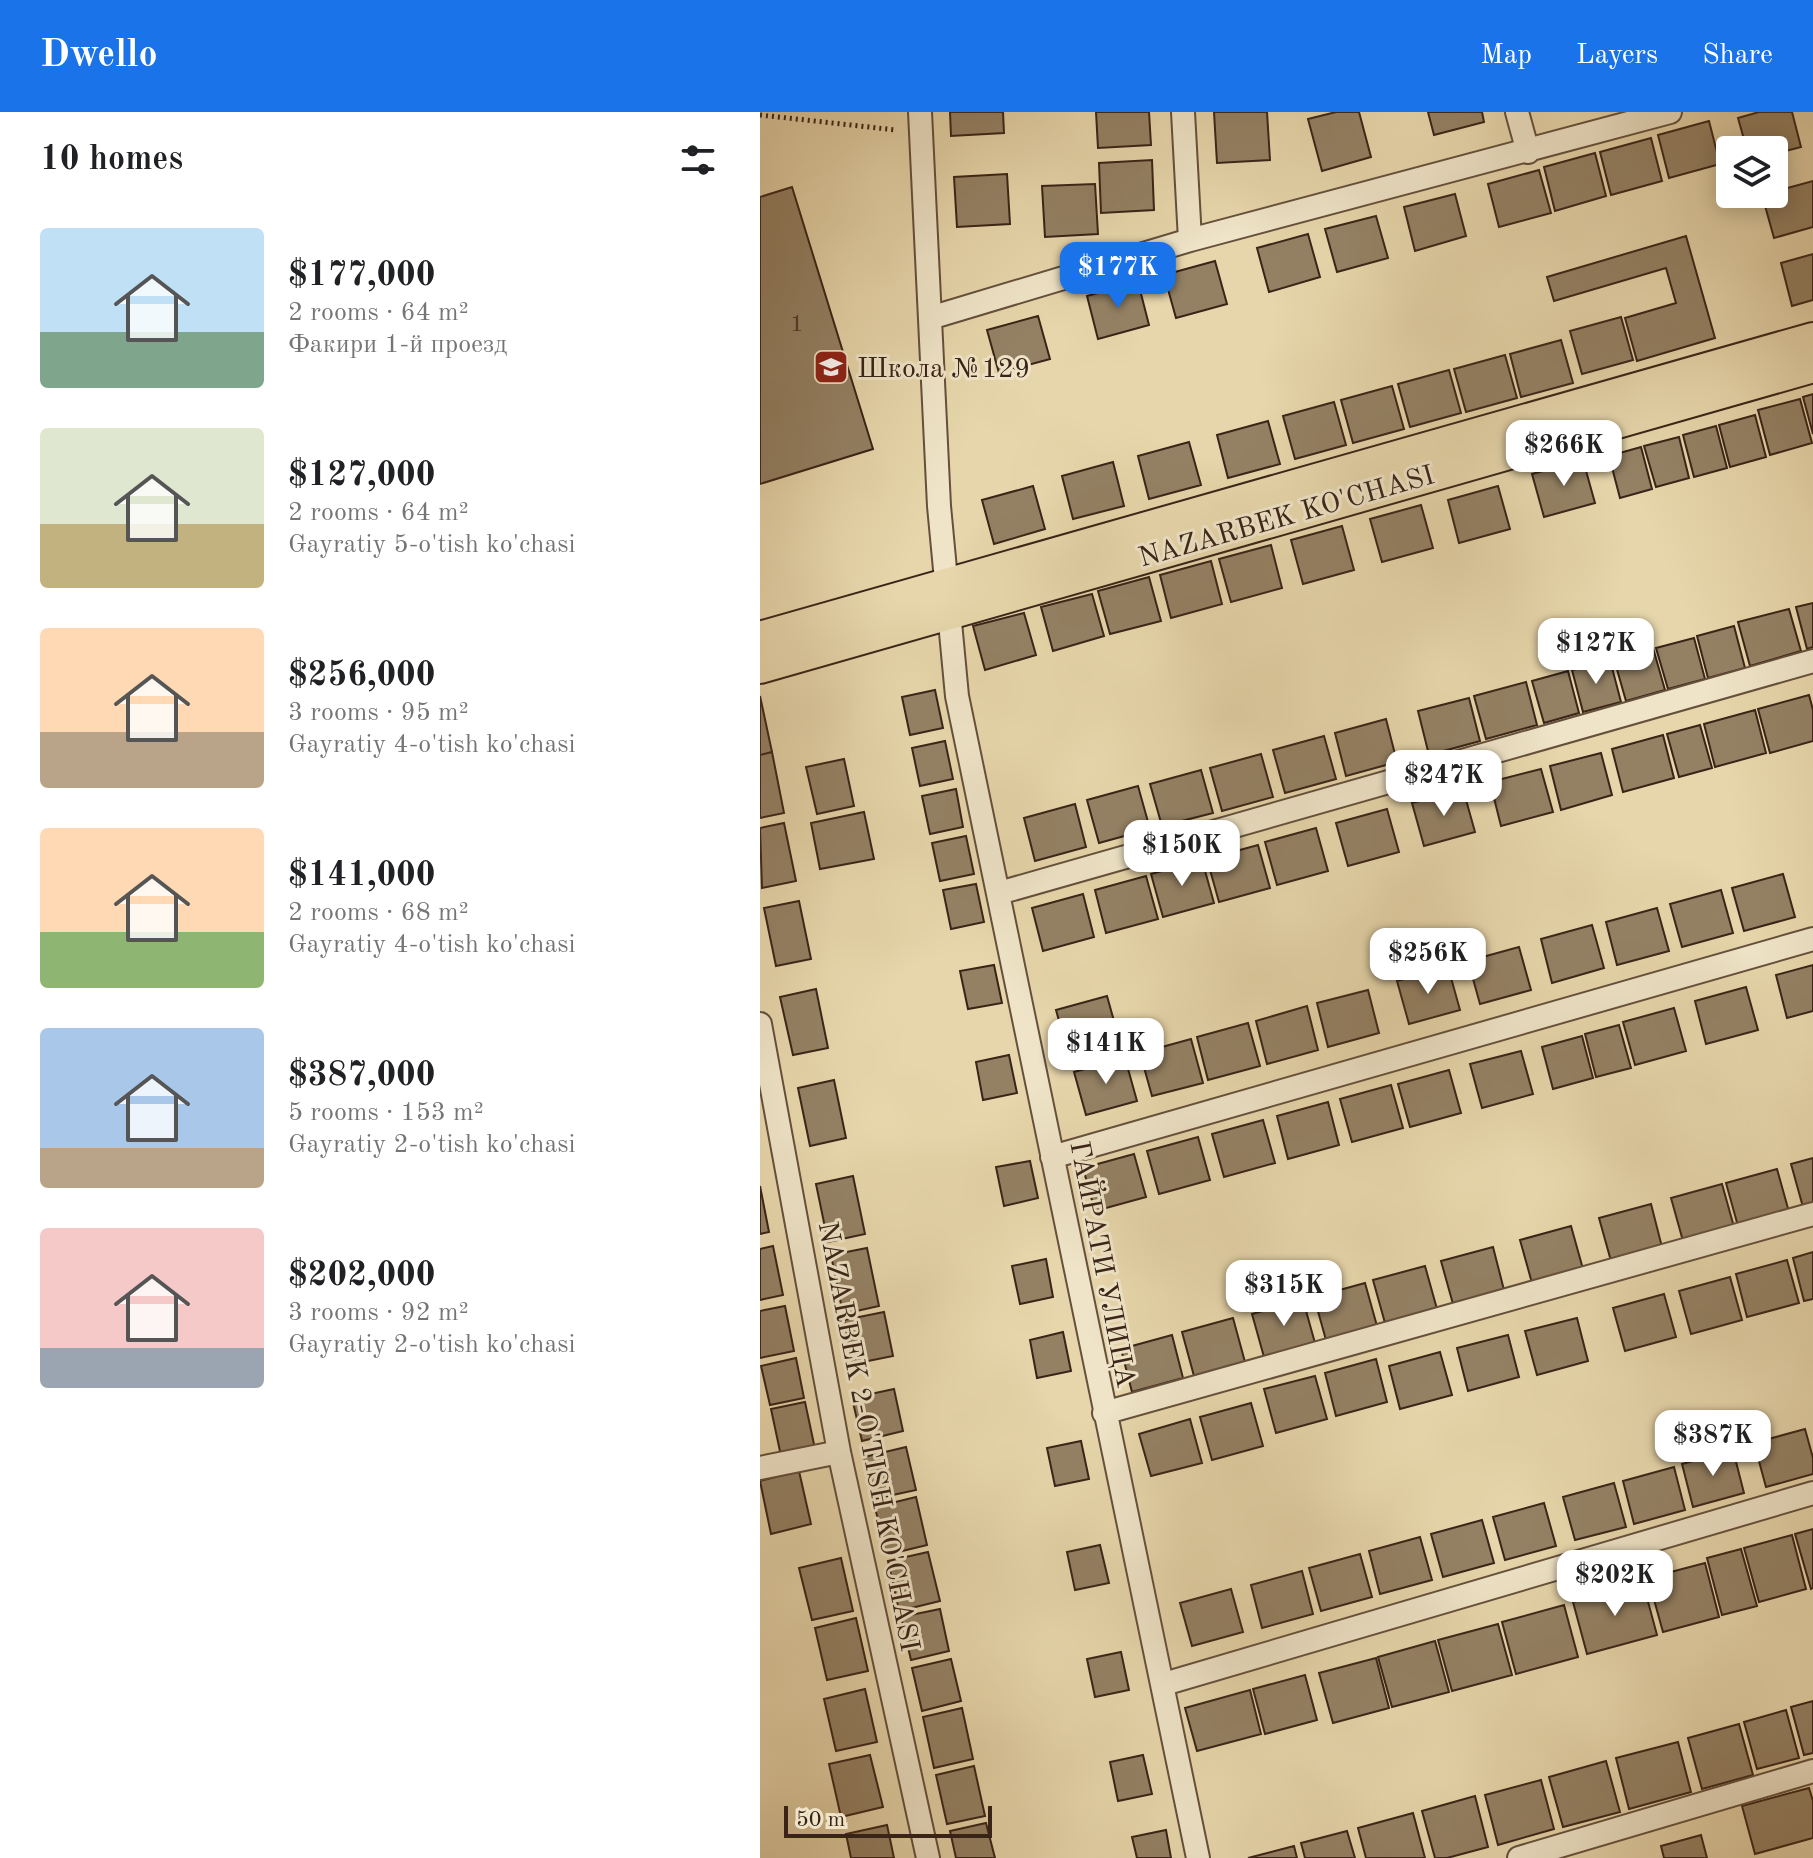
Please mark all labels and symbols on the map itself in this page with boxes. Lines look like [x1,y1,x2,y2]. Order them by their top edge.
pin: $177K [1062,242,1174,310]
house number: 1 [790,313,804,337]
school or university icon: Школа №129 [812,348,850,386]
place label: Школа №129 [857,356,1030,384]
pin: $266K [1508,420,1620,488]
street label: NAZARBEK KO'CHASI [1136,462,1438,574]
pin: $127K [1540,618,1652,686]
pin: $247K [1388,750,1500,818]
pin: $150K [1126,820,1238,888]
pin: $256K [1372,928,1484,996]
pin: $141K [1050,1018,1162,1086]
street label: ГАЙРАТИ УЛИЦА [1063,1138,1145,1390]
street label: NAZARBEK 2-O'TISH KO'CHASI [812,1219,923,1654]
pin: $315K [1228,1260,1340,1328]
pin: $387K [1657,1410,1769,1478]
pin: $202K [1559,1550,1671,1618]
scale bar [784,1802,992,1838]

